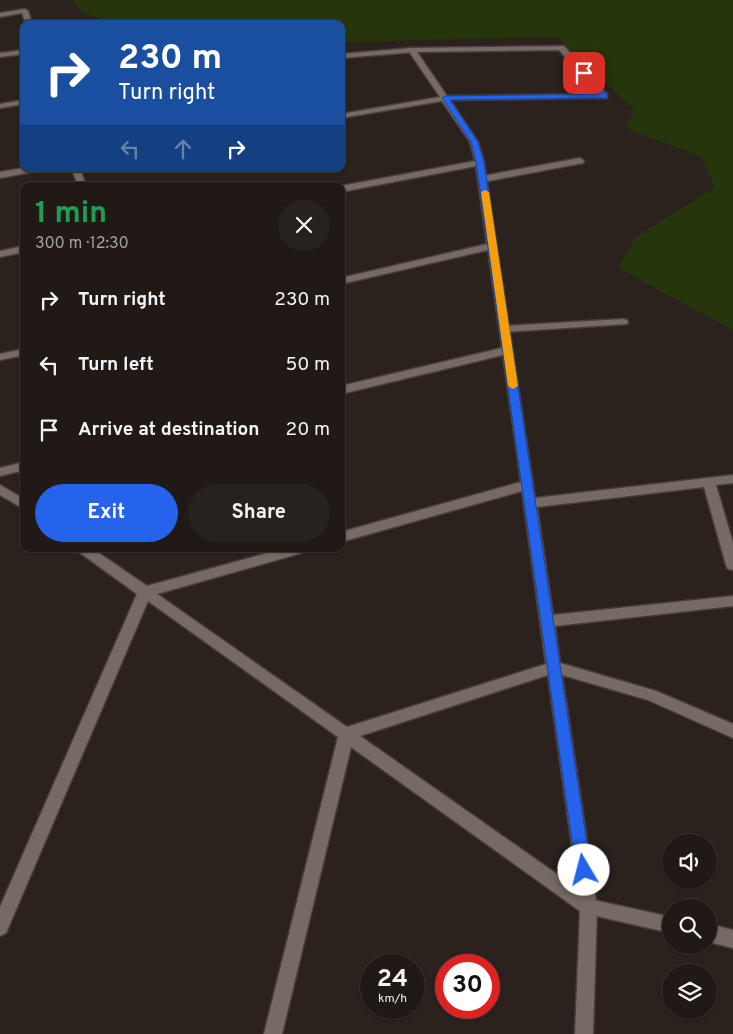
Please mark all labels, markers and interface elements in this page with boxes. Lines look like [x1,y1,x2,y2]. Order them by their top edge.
text: 230 m [118,37,222,81]
icon: right [35,40,100,105]
pin [563,52,605,94]
icon: arrive [570,59,598,87]
text: Turn right [118,80,215,107]
icon: left [116,135,144,163]
icon: ahead [169,135,197,163]
icon: right [222,135,250,163]
text: 1 min [35,196,107,233]
button: close [278,199,330,251]
text: 300 m · 12:30 [35,234,129,254]
icon: right [35,286,63,314]
text: Turn right [78,288,166,312]
text: 230 m [274,288,330,312]
icon: left [35,351,63,379]
text: Turn left [78,353,154,377]
text: 50 m [285,353,330,377]
icon: arrive [35,416,63,444]
text: Arrive at destination [78,418,259,442]
text: 20 m [286,418,330,442]
button: Exit [35,484,178,542]
button: Share [188,484,330,542]
map controls [662,834,717,1019]
button: sound [662,834,717,889]
position arrow [557,843,609,895]
button: search [662,899,717,954]
speed limit sign: 30 [435,954,500,1019]
text: 24 [377,964,408,996]
button: layers [662,964,717,1019]
text: km/h [378,991,407,1007]

